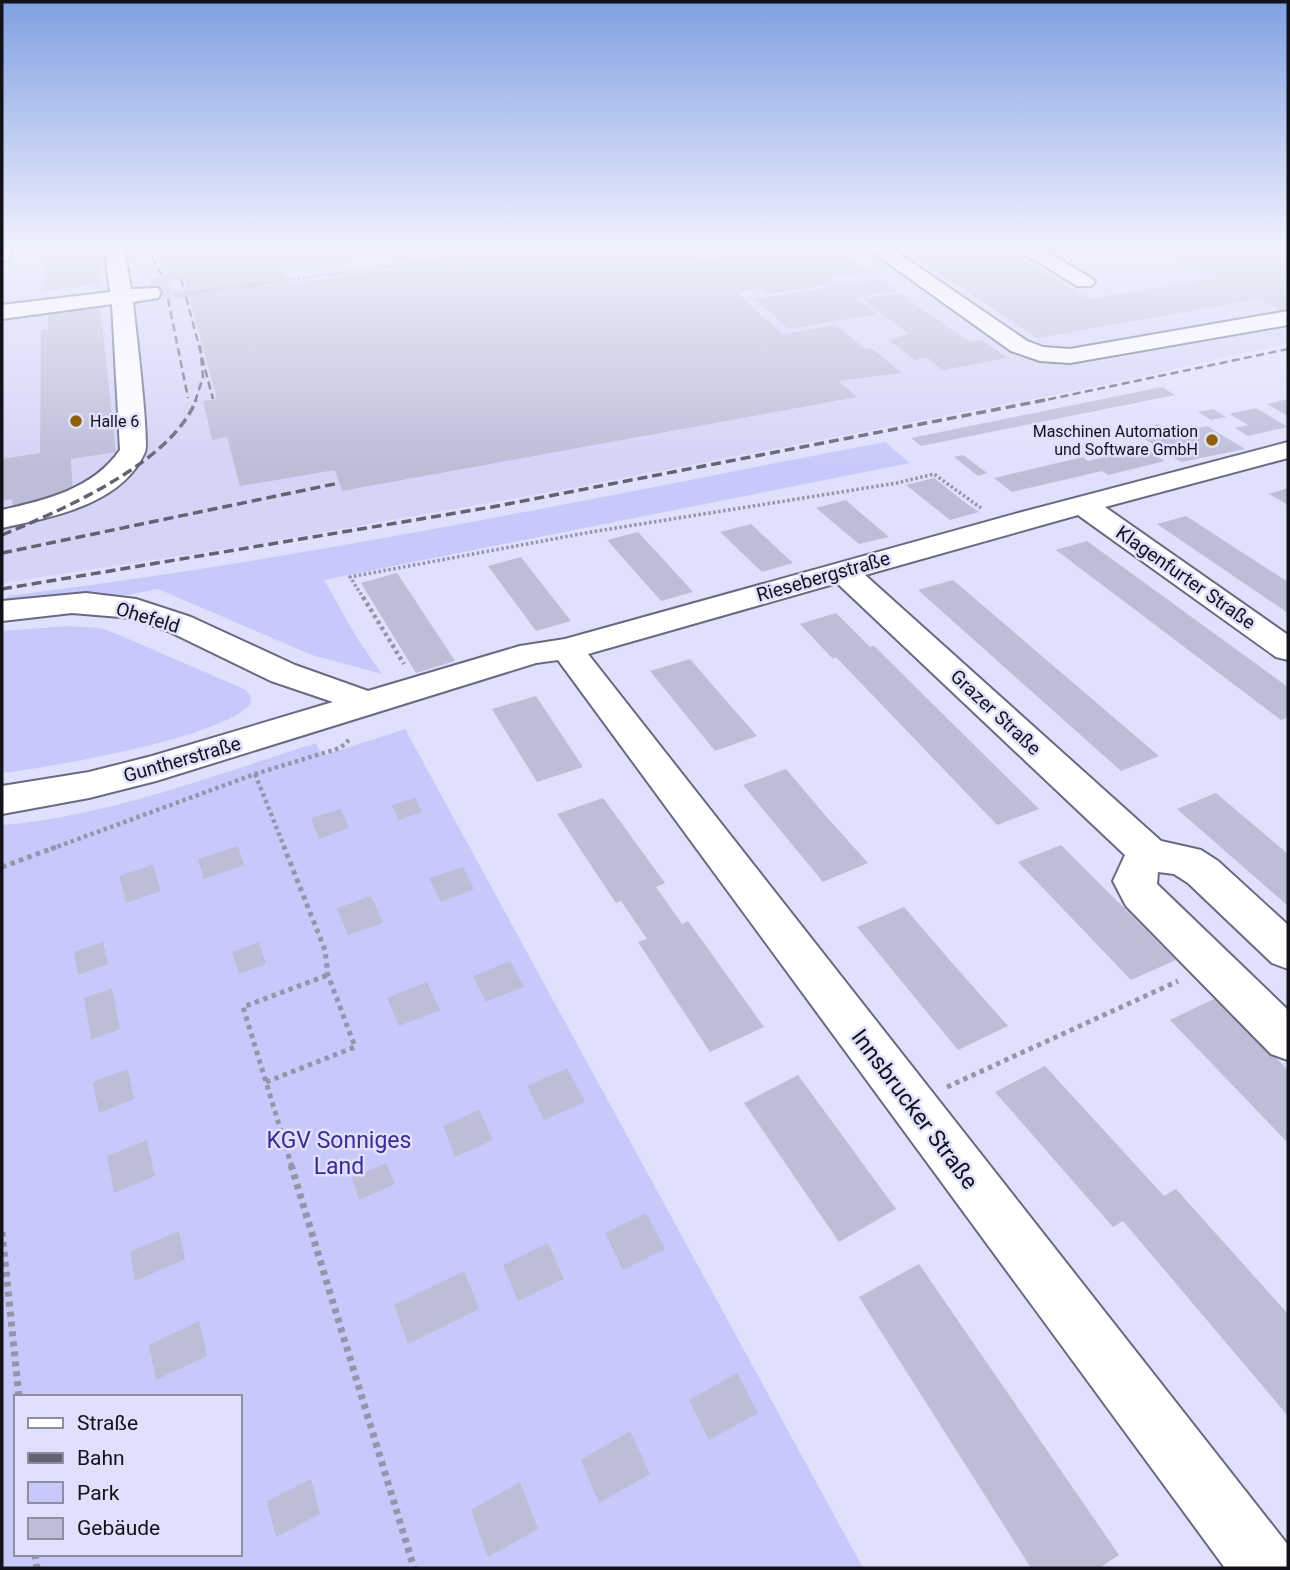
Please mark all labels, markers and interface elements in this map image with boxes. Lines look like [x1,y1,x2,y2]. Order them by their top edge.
place label: Halle 6 [90,412,139,431]
marker: Halle 6 [68,413,84,429]
place label: Maschinen Automation und Software GmbH [1033,422,1198,459]
marker: Maschinen Automation und Software GmbH [1204,432,1220,448]
street label: Klagenfurter Straße [1112,521,1260,634]
street label: Riesebergstraße [754,546,893,607]
street label: Ohefeld [113,597,182,638]
street label: Grazer Straße [946,665,1046,760]
street label: Guntherstraße [121,732,243,787]
street label: Innsbrucker Straße [846,1024,983,1194]
park label: KGV Sonniges Land [267,1127,411,1180]
legend [14,1395,242,1556]
text: Straße [77,1411,138,1435]
text: Bahn [77,1446,125,1470]
text: Park [77,1481,120,1505]
text: Gebäude [77,1516,160,1540]

